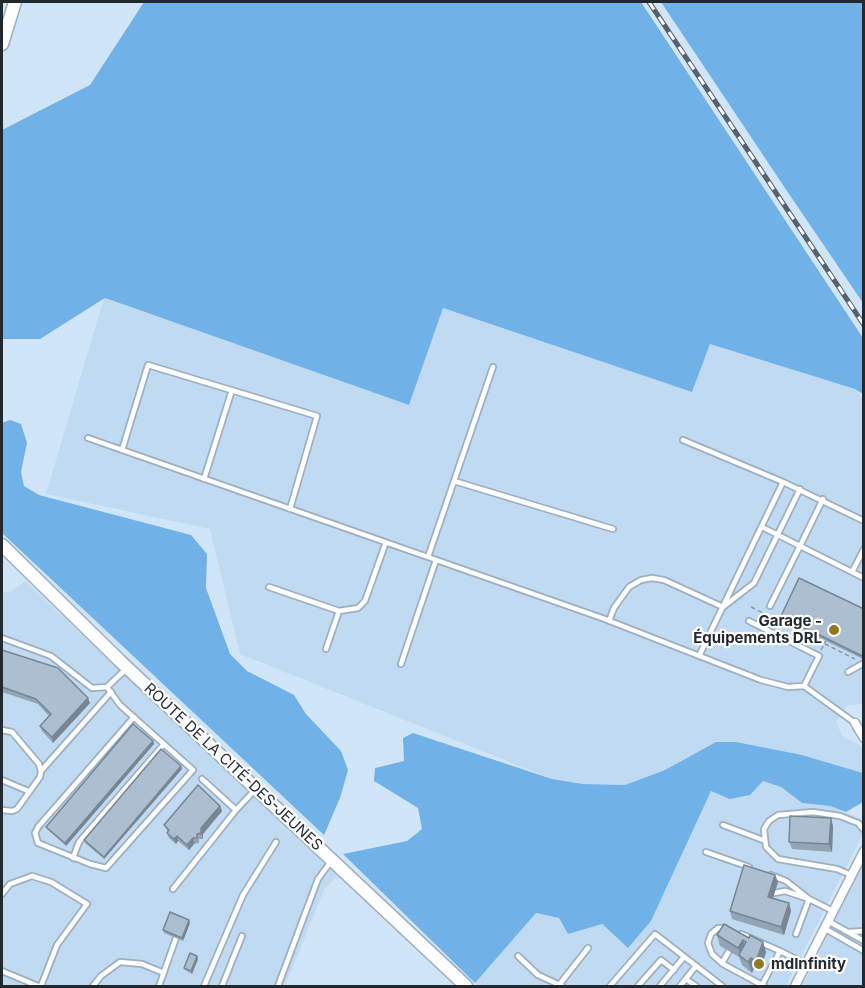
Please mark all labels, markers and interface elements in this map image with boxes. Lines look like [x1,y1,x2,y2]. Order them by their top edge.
place label: Garage - Équipements DRL [693,612,822,647]
marker: Garage - Équipements DRL [827,623,841,637]
street label: ROUTE DE LA CITÉ-DES-JEUNES [140,680,326,854]
place label: mdInfinity [771,955,846,973]
marker: mdInfinity [752,957,766,971]

